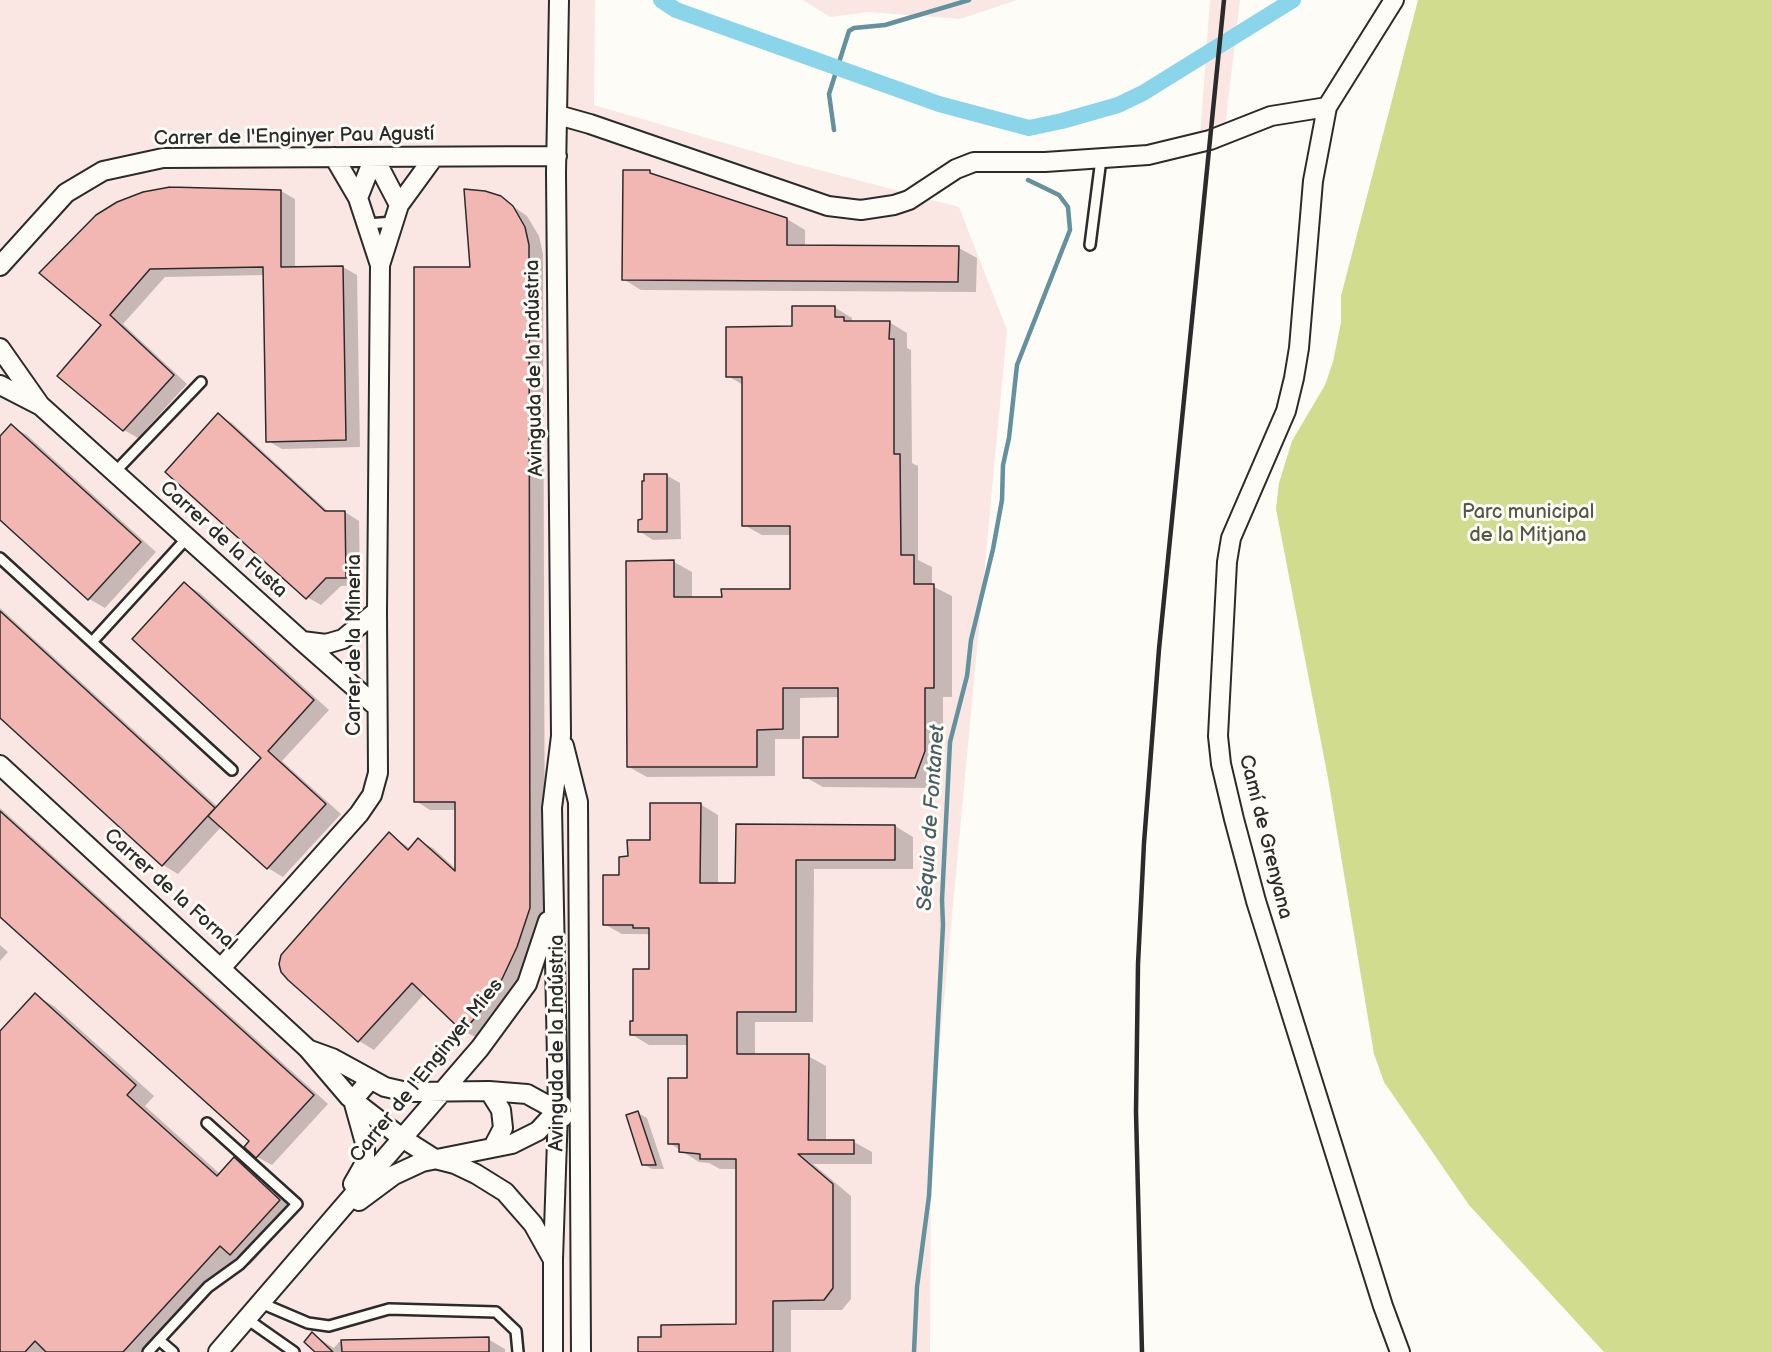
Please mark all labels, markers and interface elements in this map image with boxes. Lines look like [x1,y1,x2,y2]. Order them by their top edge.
street label: Carrer de l'Enginyer Pau Agustí [153,123,435,151]
street label: Avinguda de la Indústria [521,259,549,477]
street label: Carrer de la Fusta [154,476,292,604]
park label: Parc municipal de la Mitjana [1462,501,1594,548]
street label: Carrer de la Mineria [343,554,367,736]
water label: Séquia de Fontanet [913,724,951,912]
street label: Camí de Grenyana [1233,752,1297,922]
street label: Carrer de la Fornal [99,824,241,956]
street label: Avinguda de la Indústria [546,934,570,1152]
street label: Carrer de l'Enginyer Mies [345,974,509,1168]

